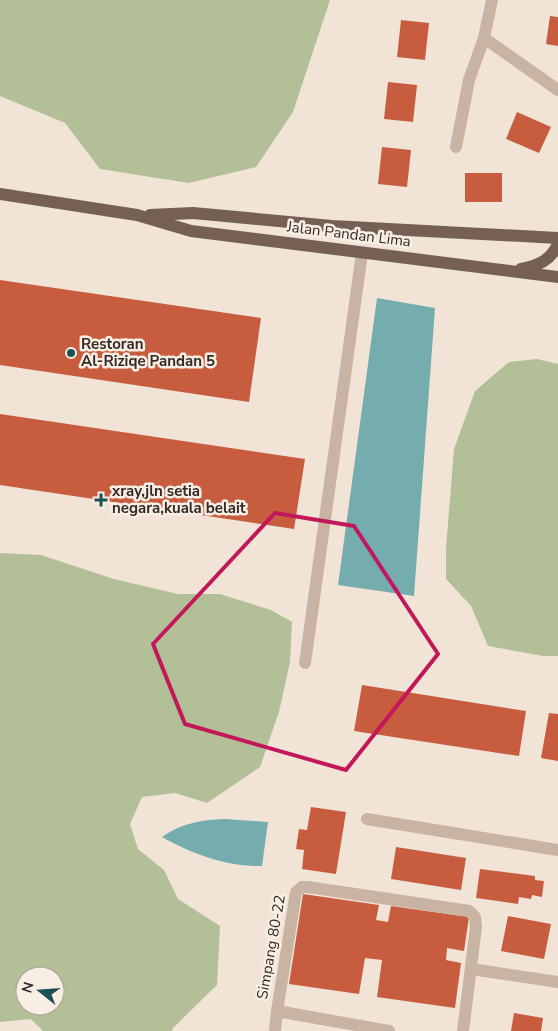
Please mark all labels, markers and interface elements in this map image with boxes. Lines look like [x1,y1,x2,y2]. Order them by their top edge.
street label: Jalan Pandan Lima [285,216,412,252]
place label: Restoran Al-Riziqe Pandan 5 [81,334,215,371]
marker: Restoran Al-Riziqe Pandan 5 [65,347,77,359]
place label: xray,jln setia negara,kuala belait [111,481,246,518]
marker: xray,jln setia negara,kuala belait [94,493,108,507]
street label: Simpang 80-22 [252,893,290,1001]
north arrow [15,966,65,1016]
text: N [17,980,39,995]

